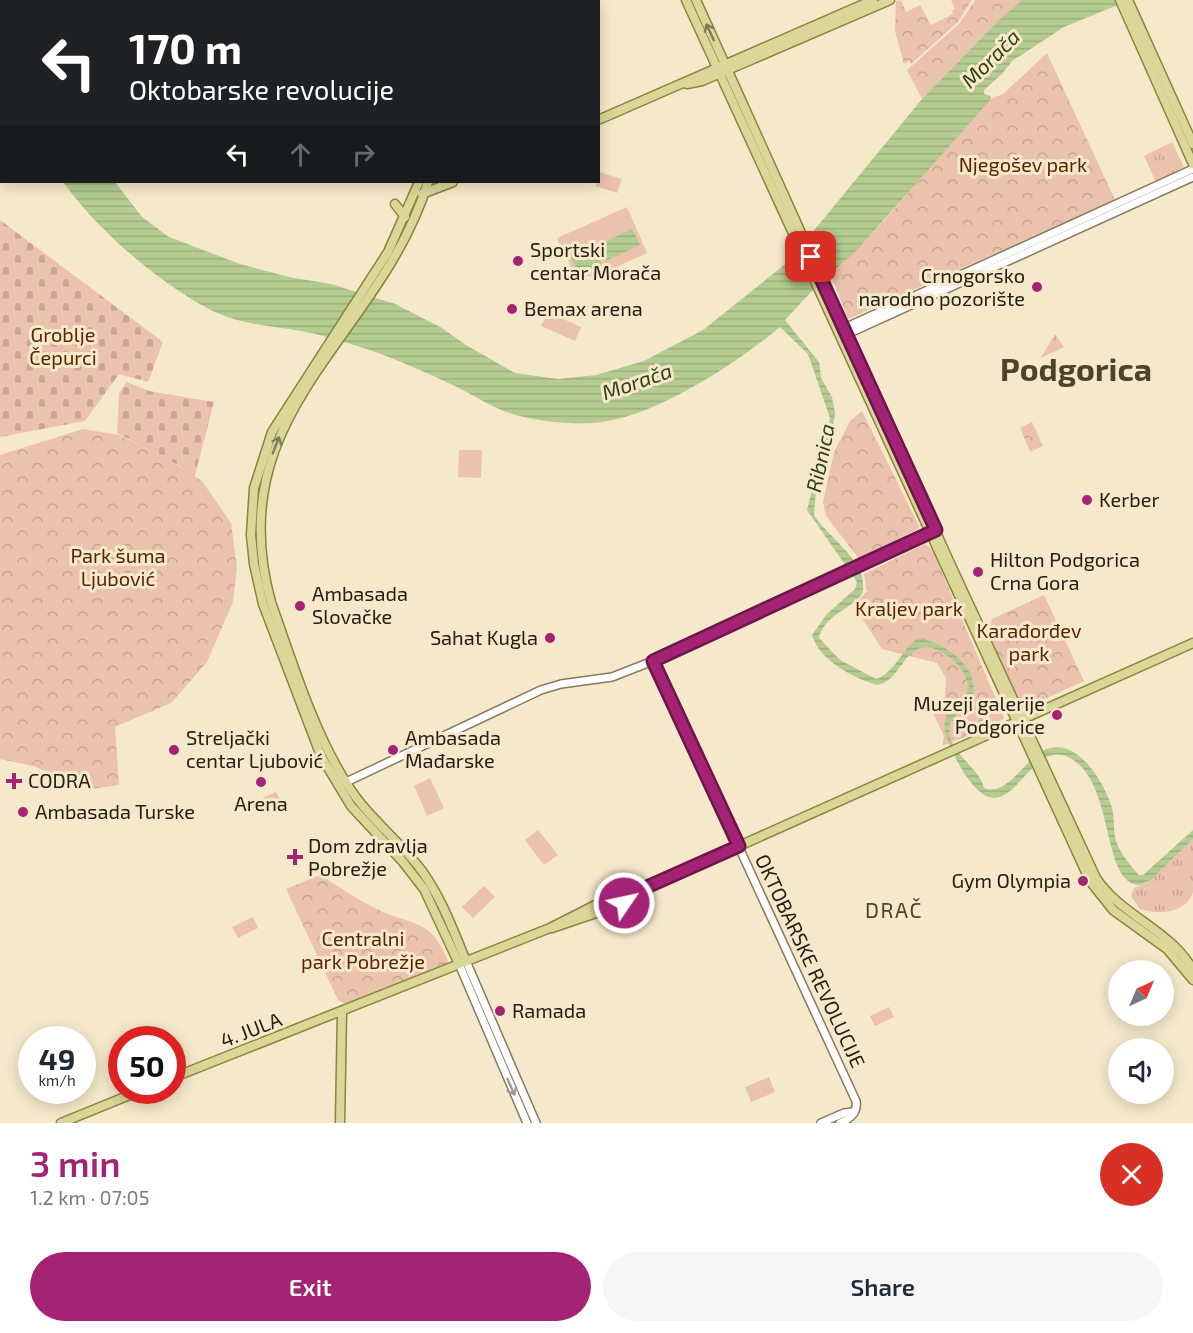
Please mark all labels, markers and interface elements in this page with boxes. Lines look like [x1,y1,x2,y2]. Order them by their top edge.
text: 170 m [129,22,242,72]
one-way arrow [704,23,716,41]
water label: Morača [955,23,1024,92]
icon: left [30,24,108,102]
text: Oktobarske revolucije [129,73,394,105]
icon: left [221,138,254,171]
icon: ahead [284,138,317,171]
icon: right [347,138,380,171]
park label: Njegošev park [959,152,1087,176]
pin [785,231,836,282]
place label: Sportski centar Morača [530,237,661,284]
icon: arrive [794,240,827,273]
marker: Sportski centar Morača [511,254,525,268]
place label: Crnogorsko narodno pozorište [858,263,1025,310]
marker: Crnogorsko narodno pozorište [1030,280,1044,294]
place label: Bemax arena [524,296,643,320]
marker: Bemax arena [505,302,519,316]
park label: Groblje Čepurci [29,322,97,369]
district label: Podgorica [1000,349,1152,387]
water label: Morača [598,357,675,404]
water label: Ribnica [800,421,839,494]
one-way arrow [271,437,282,455]
place label: Kerber [1099,487,1159,511]
marker: Kerber [1080,493,1094,507]
park label: Park šuma Ljubović [70,543,166,590]
place label: Hilton Podgorica Crna Gora [990,547,1140,594]
marker: Hilton Podgorica Crna Gora [971,565,985,579]
place label: Ambasada Slovačke [312,581,408,628]
park label: Kraljev park [855,596,963,620]
marker: Ambasada Slovačke [293,599,307,613]
park label: Karađorđev park [977,618,1082,665]
place label: Sahat Kugla [430,625,538,649]
marker: Sahat Kugla [543,631,557,645]
place label: Muzeji galerije Podgorice [913,691,1045,738]
marker: Muzeji galerije Podgorice [1050,708,1064,722]
place label: Streljački centar Ljubović [186,725,324,772]
place label: Ambasada Mađarske [405,725,501,772]
marker: Streljački centar Ljubović [167,743,181,757]
marker: Ambasada Mađarske [386,743,400,757]
place label: CODRA [28,768,91,792]
marker: CODRA [5,772,23,790]
marker: Arena [254,775,268,789]
place label: Arena [234,791,288,815]
place label: Ambasada Turske [35,799,195,823]
marker: Ambasada Turske [16,805,30,819]
place label: Dom zdravlja Pobrežje [308,833,428,880]
marker: Dom zdravlja Pobrežje [286,848,304,866]
street label: OKTOBARSKE REVOLUCIJE [751,850,871,1071]
place label: Gym Olympia [951,868,1071,892]
position arrow [592,871,656,935]
marker: Gym Olympia [1076,874,1090,888]
district label: DRAČ [865,897,923,922]
park label: Centralni park Pobrežje [301,926,425,973]
north arrow [1108,960,1174,1026]
map controls [1108,960,1174,1104]
place label: Ramada [512,998,586,1022]
marker: Ramada [493,1004,507,1018]
street label: 4. JULA [217,1006,285,1052]
speed limit sign: 50 [108,1026,186,1104]
button: sound [1108,1038,1174,1104]
text: 49 [39,1040,75,1076]
text: km/h [38,1071,76,1089]
one-way arrow [506,1077,517,1095]
text: 3 min [30,1141,121,1184]
button: close [1100,1143,1163,1206]
text: 1.2 km · 07:05 [30,1185,149,1209]
button: Exit [30,1252,591,1321]
button: Share [603,1252,1163,1321]

